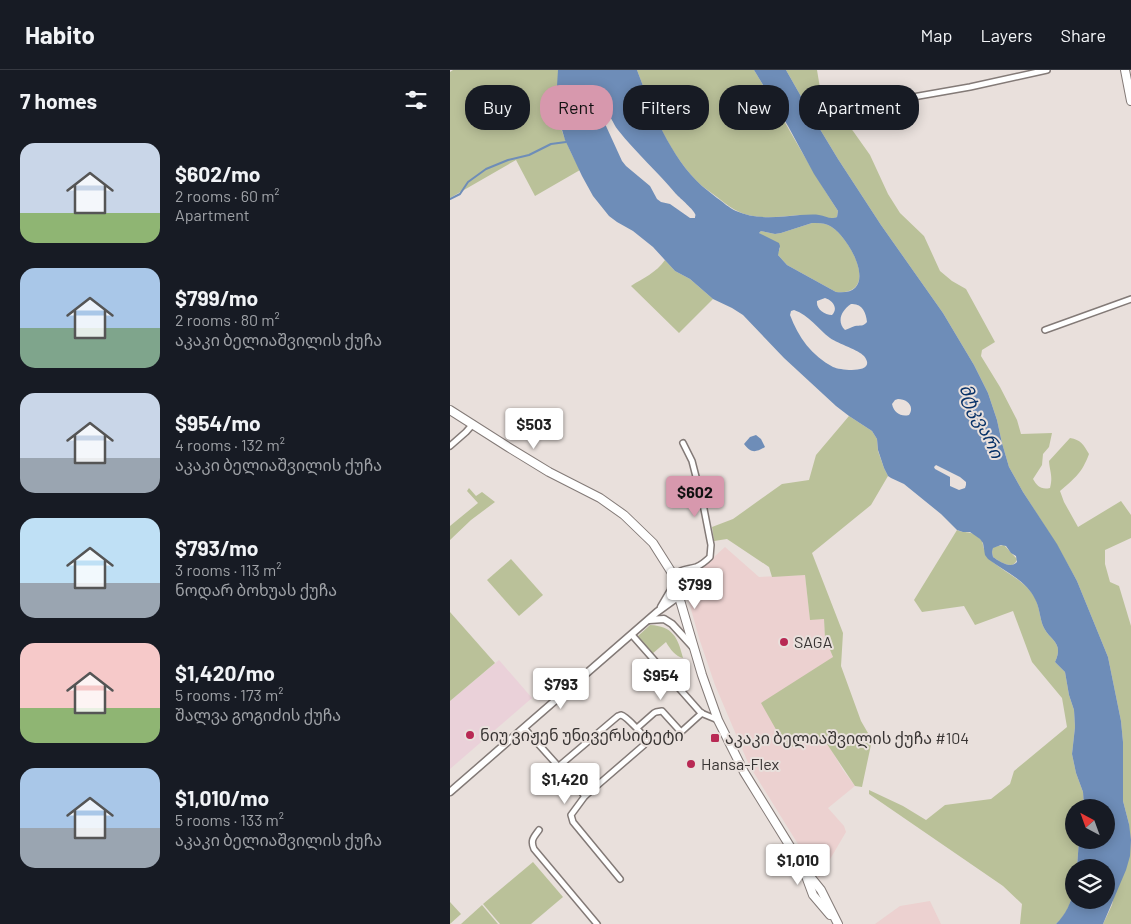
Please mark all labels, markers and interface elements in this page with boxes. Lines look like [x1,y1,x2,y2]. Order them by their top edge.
text: Habito [25,20,95,49]
text: Map [920,24,952,46]
text: Layers [980,24,1033,46]
text: Share [1061,24,1106,46]
chip: Buy [465,85,530,130]
chip: Rent [540,85,613,130]
chip: Filters [623,85,709,130]
chip: New [719,85,789,130]
chip: Apartment [799,85,919,130]
icon: filters [402,86,430,114]
text: 7 homes [20,88,97,113]
text: $602/mo [175,161,261,186]
icon: home [60,163,120,223]
text: 2 rooms · 60 m² [175,186,280,205]
text: Apartment [175,205,250,224]
text: $799/mo [175,285,258,310]
icon: home [60,288,120,348]
text: 2 rooms · 80 m² [175,310,280,329]
text: აკაკი ბელიაშვილის ქუჩა [175,330,382,349]
water label: მტკვარი [954,380,1009,462]
pin: $503 [504,408,564,450]
text: $954/mo [175,410,261,435]
icon: home [60,413,120,473]
text: $503 [516,414,552,433]
text: 4 rooms · 132 m² [175,435,285,454]
text: აკაკი ბელიაშვილის ქუჩა [175,455,382,474]
pin: $602 [665,476,725,518]
text: $602 [677,482,713,501]
text: $793/mo [175,535,258,560]
icon: home [60,538,120,598]
text: 3 rooms · 113 m² [175,560,281,579]
pin: $799 [665,568,725,610]
text: $799 [678,574,712,593]
text: ნოდარ ბოხუას ქუჩა [175,580,337,599]
place label: SAGA [794,632,833,651]
marker: SAGA [778,636,790,648]
pin: $954 [631,658,691,701]
text: $1,420/mo [175,660,275,685]
icon: home [60,663,120,723]
text: $954 [643,665,679,684]
pin: $793 [531,668,591,710]
text: $793 [544,674,578,693]
text: 5 rooms · 173 m² [175,685,283,704]
text: შალვა გოგიძის ქუჩა [175,705,341,724]
place label: ნიუ ვიჟენ უნივერსიტეტი [480,725,684,745]
place label: აკაკი ბელიაშვილის ქუჩა #104 [725,728,969,749]
marker: ნიუ ვიჟენ უნივერსიტეტი [464,729,476,741]
marker: აკაკი ბელიაშვილის ქუჩა #104 [709,732,721,744]
place label: Hansa-Flex [701,754,780,773]
marker: Hansa-Flex [685,758,697,770]
pin: $1,420 [524,762,606,805]
text: $1,420 [542,769,588,788]
text: $1,010/mo [175,785,269,810]
icon: home [60,788,120,848]
north arrow [1065,799,1115,849]
map controls [1065,799,1115,909]
text: 5 rooms · 133 m² [175,810,284,829]
text: აკაკი ბელიაშვილის ქუჩა [175,830,382,849]
pin: $1,010 [757,844,839,886]
text: $1,010 [777,850,819,869]
button: layers [1065,859,1115,909]

